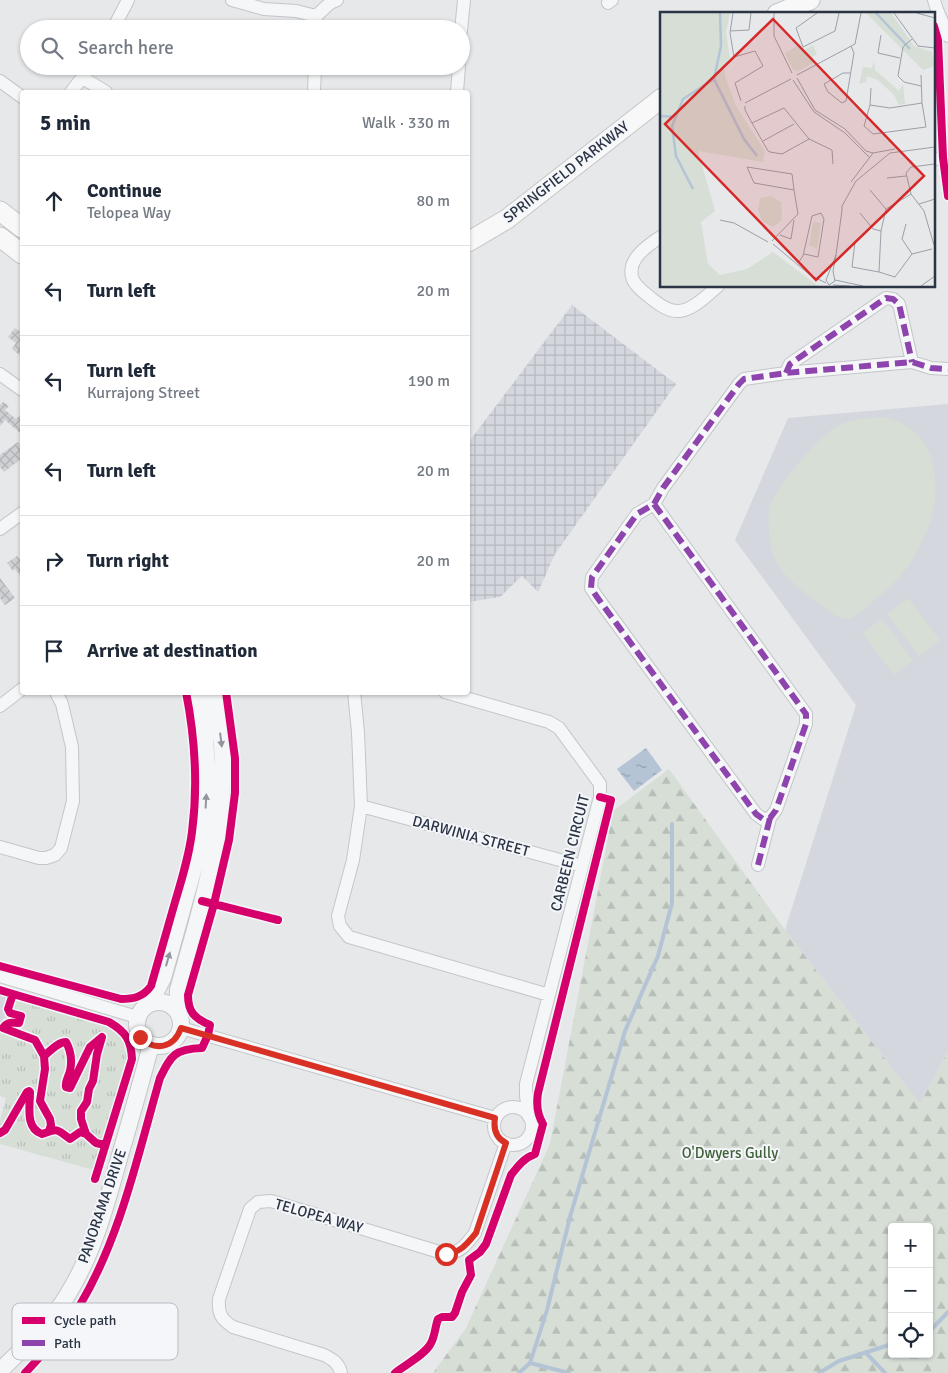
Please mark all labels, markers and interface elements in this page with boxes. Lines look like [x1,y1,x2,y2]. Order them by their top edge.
inset map [660,12,936,288]
search box [20,20,470,75]
icon: search [38,34,66,62]
text: Search here [78,36,174,60]
text: 5 min [40,110,91,136]
text: Walk · 330 m [362,113,450,133]
street label: SPRINGFIELD PARKWAY [500,117,633,227]
text: Continue [87,179,162,203]
icon: ahead [40,187,68,215]
text: 80 m [416,191,450,211]
text: Telopea Way [87,203,171,223]
icon: left [40,277,68,305]
text: Turn left [87,279,156,303]
text: 20 m [416,281,450,301]
text: Turn left [87,359,156,383]
icon: left [40,367,68,395]
text: 190 m [408,371,450,391]
text: Kurrajong Street [87,383,200,403]
icon: left [40,457,68,485]
text: Turn left [87,459,156,483]
text: 20 m [416,461,450,481]
icon: right [40,547,68,575]
text: Turn right [87,549,169,573]
text: 20 m [416,551,450,571]
icon: arrive [40,637,68,665]
text: Arrive at destination [87,639,258,663]
one-way arrow [217,733,225,749]
one-way arrow [202,792,210,808]
street label: CARBEEN CIRCUIT [547,792,593,913]
street label: DARWINIA STREET [410,812,532,860]
one-way arrow [165,951,173,966]
route end [129,1026,152,1049]
park label: O'Dwyers Gully [682,1144,778,1162]
street label: PANORAMA DRIVE [74,1146,130,1266]
street label: TELOPEA WAY [273,1195,366,1237]
map controls [888,1223,933,1358]
button: + [888,1223,933,1268]
route start [435,1243,458,1266]
button: − [888,1268,933,1313]
legend [12,1303,178,1360]
text: Cycle path [54,1312,116,1329]
button: locate [888,1313,933,1358]
text: Path [54,1335,81,1352]

